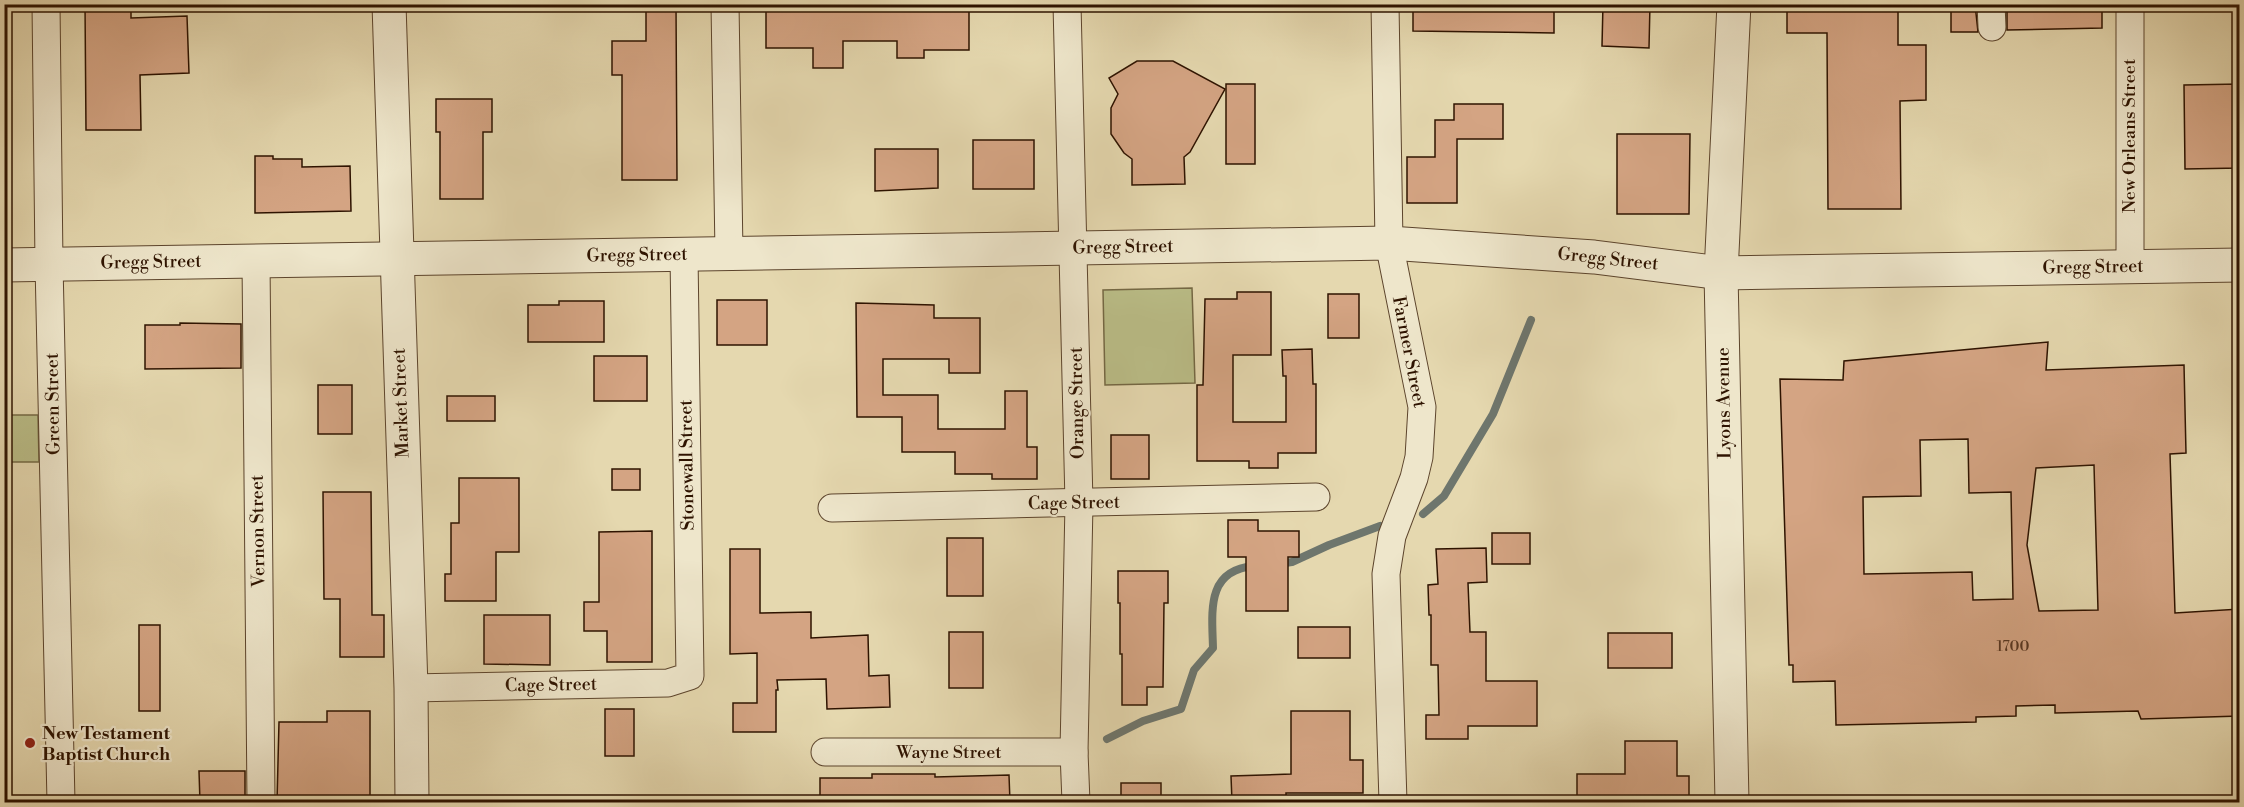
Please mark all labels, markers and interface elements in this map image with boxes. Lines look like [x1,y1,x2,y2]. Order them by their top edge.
street label: New Orleans Street [2118,58,2141,213]
street label: Gregg Street [1072,235,1174,259]
street label: Gregg Street [1556,242,1660,276]
street label: Gregg Street [586,243,688,267]
street label: Gregg Street [100,250,202,274]
street label: Gregg Street [2042,255,2144,279]
street label: Farmer Street [1387,294,1431,410]
street label: Orange Street [1065,346,1089,459]
street label: Market Street [388,347,414,458]
street label: Lyons Avenue [1712,347,1736,459]
street label: Green Street [41,352,65,455]
street label: Stonewall Street [674,399,700,531]
street label: Vernon Street [246,474,270,589]
street label: Cage Street [1028,491,1121,515]
house number: 1700 [1997,637,2029,656]
street label: Cage Street [505,673,598,697]
place label: New Testament Baptist Church [42,722,170,766]
marker: New Testament Baptist Church [23,736,37,750]
street label: Wayne Street [895,741,1002,764]

